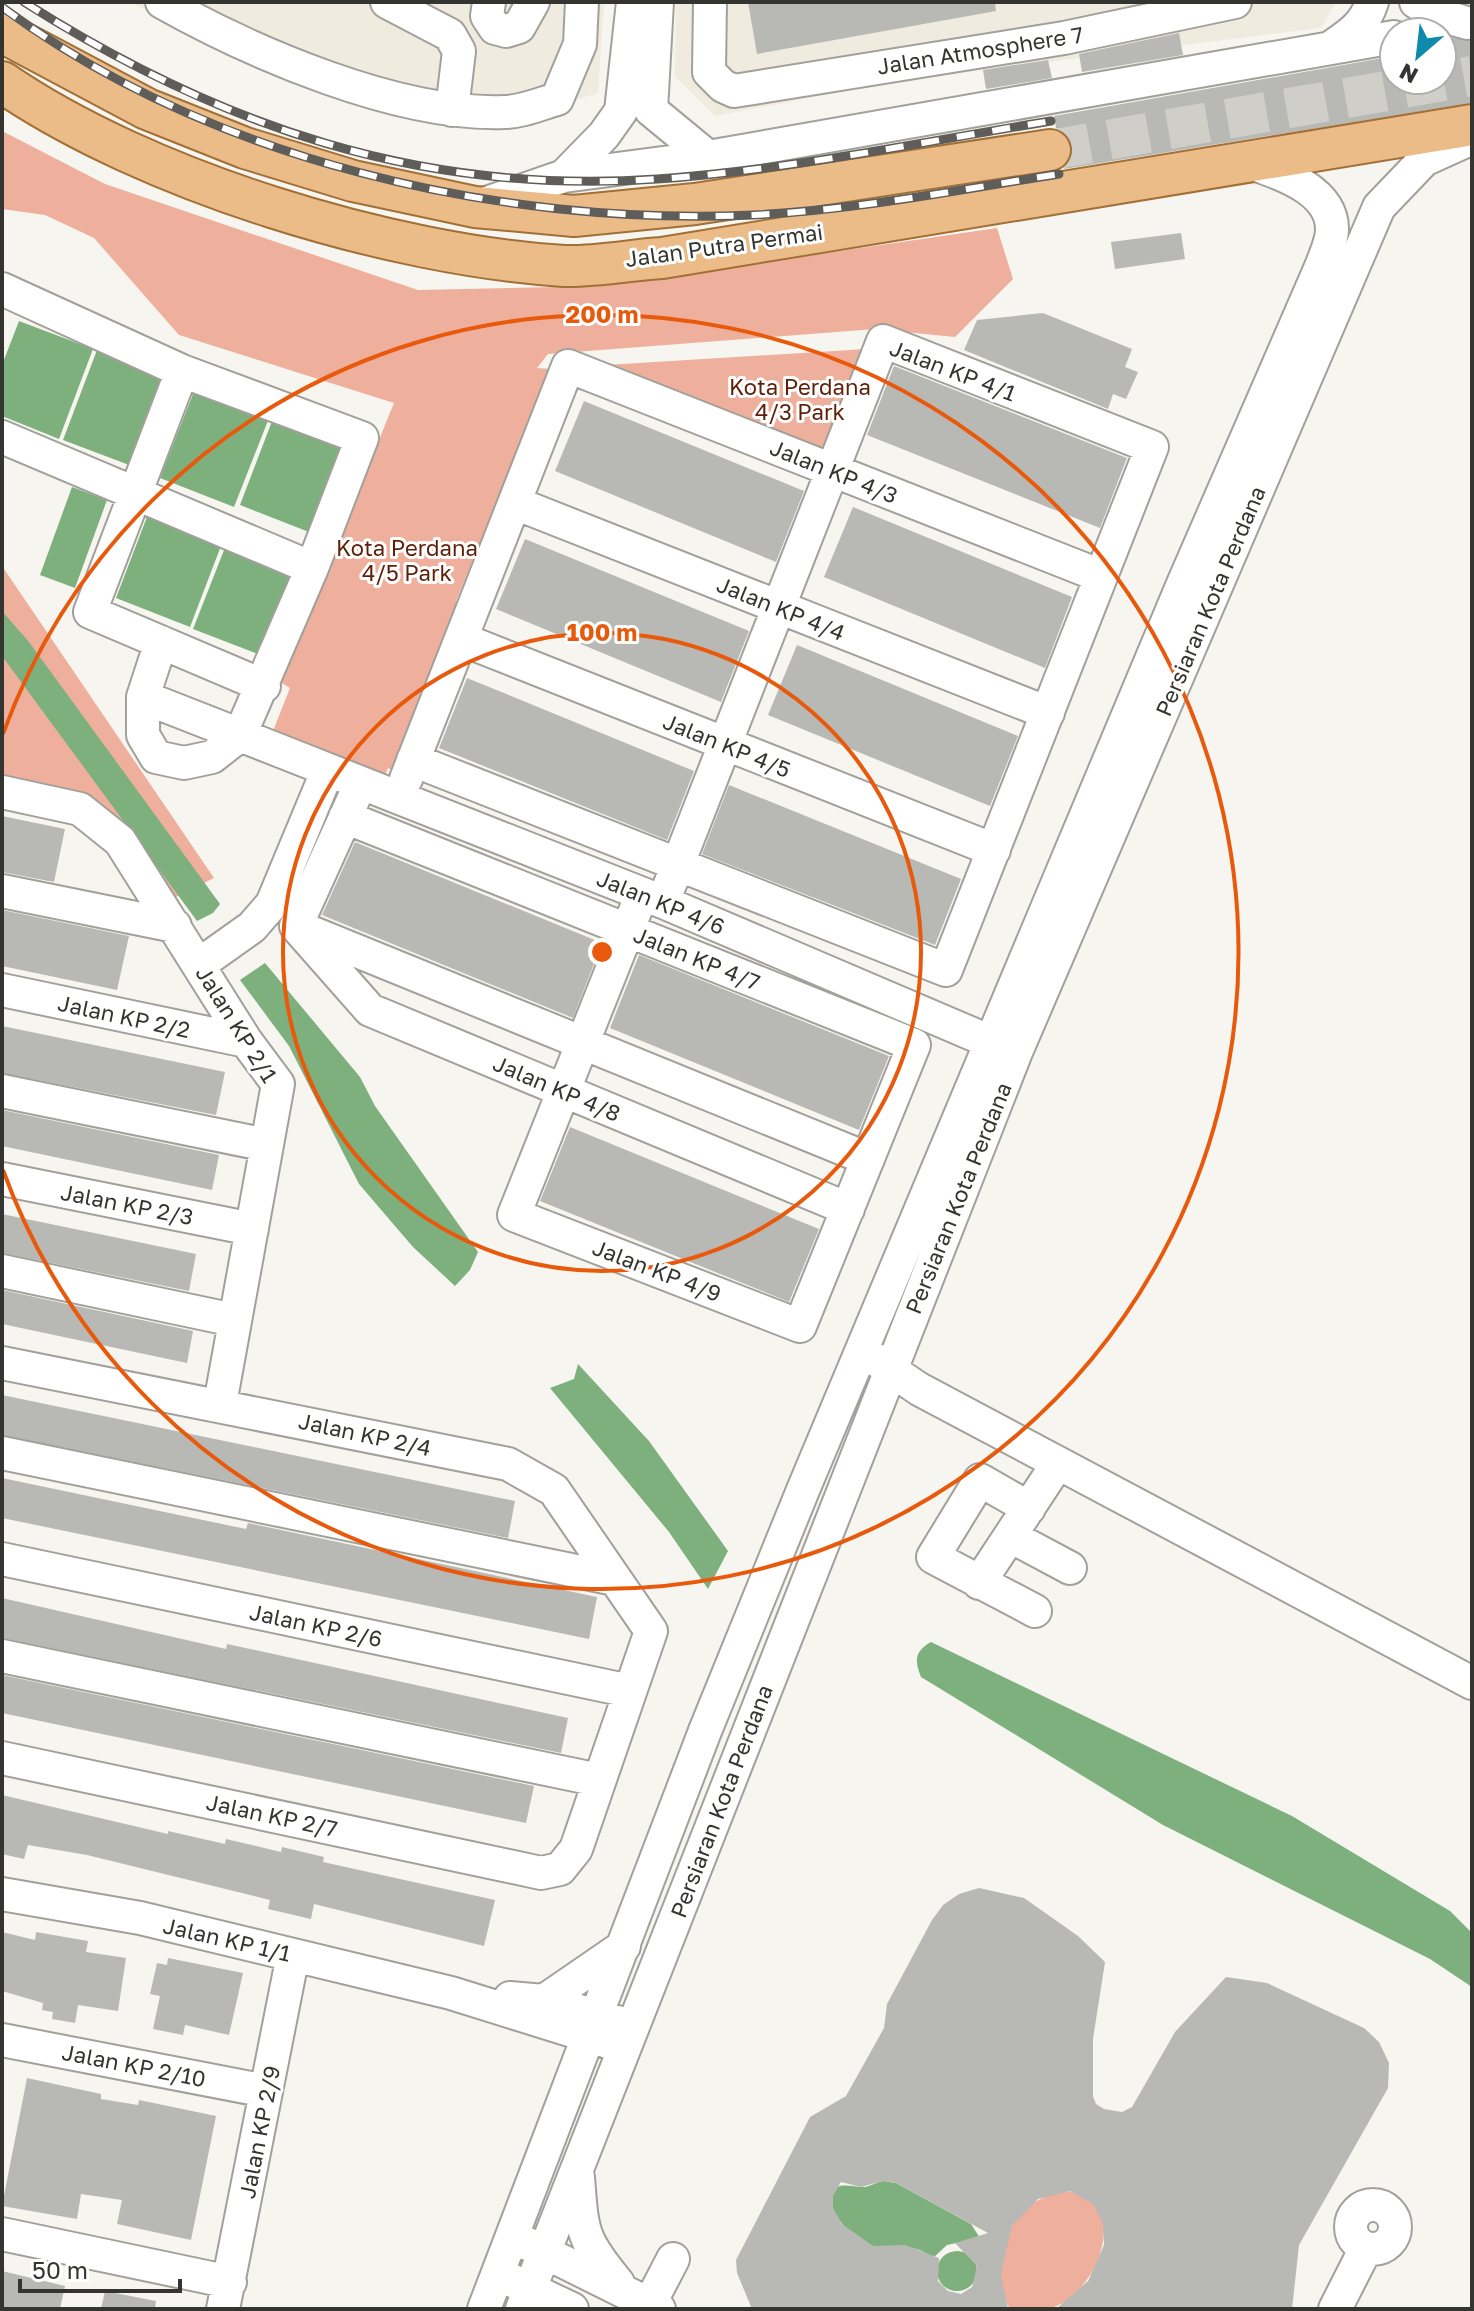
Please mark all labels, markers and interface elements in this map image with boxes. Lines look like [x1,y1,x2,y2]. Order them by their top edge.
north arrow [1378,16,1458,96]
street label: Jalan Atmosphere 7 [875,20,1085,80]
text: N [1395,58,1422,90]
street label: Jalan Putra Permai [623,218,825,272]
text: 200 m [566,299,638,328]
street label: Jalan KP 4/1 [886,334,1020,407]
park label: Kota Perdana 4/3 Park [729,373,871,425]
street label: Jalan KP 4/3 [766,433,902,509]
street label: Persiaran Kota Perdana [1149,482,1271,720]
park label: Kota Perdana 4/5 Park [336,534,478,586]
street label: Jalan KP 4/4 [713,570,849,646]
text: 100 m [567,617,637,646]
street label: Jalan KP 4/5 [659,707,795,783]
street label: Jalan KP 4/6 [593,864,729,940]
street label: Jalan KP 4/7 [630,920,764,996]
centre of rings [588,938,616,966]
street label: Jalan KP 2/1 [191,961,284,1087]
street label: Jalan KP 2/2 [56,989,192,1043]
street label: Jalan KP 4/8 [489,1049,625,1127]
street label: Persiaran Kota Perdana [899,1078,1017,1318]
street label: Jalan KP 2/3 [58,1178,196,1230]
street label: Jalan KP 4/9 [589,1233,725,1307]
street label: Jalan KP 2/4 [296,1407,434,1461]
street label: Jalan KP 2/6 [247,1598,385,1652]
street label: Persiaran Kota Perdana [664,1681,778,1921]
street label: Jalan KP 2/7 [204,1788,340,1842]
street label: Jalan KP 1/1 [161,1911,294,1967]
street label: Jalan KP 2/10 [60,2038,208,2092]
street label: Jalan KP 2/9 [233,2063,285,2201]
scale bar [20,2243,180,2293]
text: 50 m [32,2255,88,2284]

